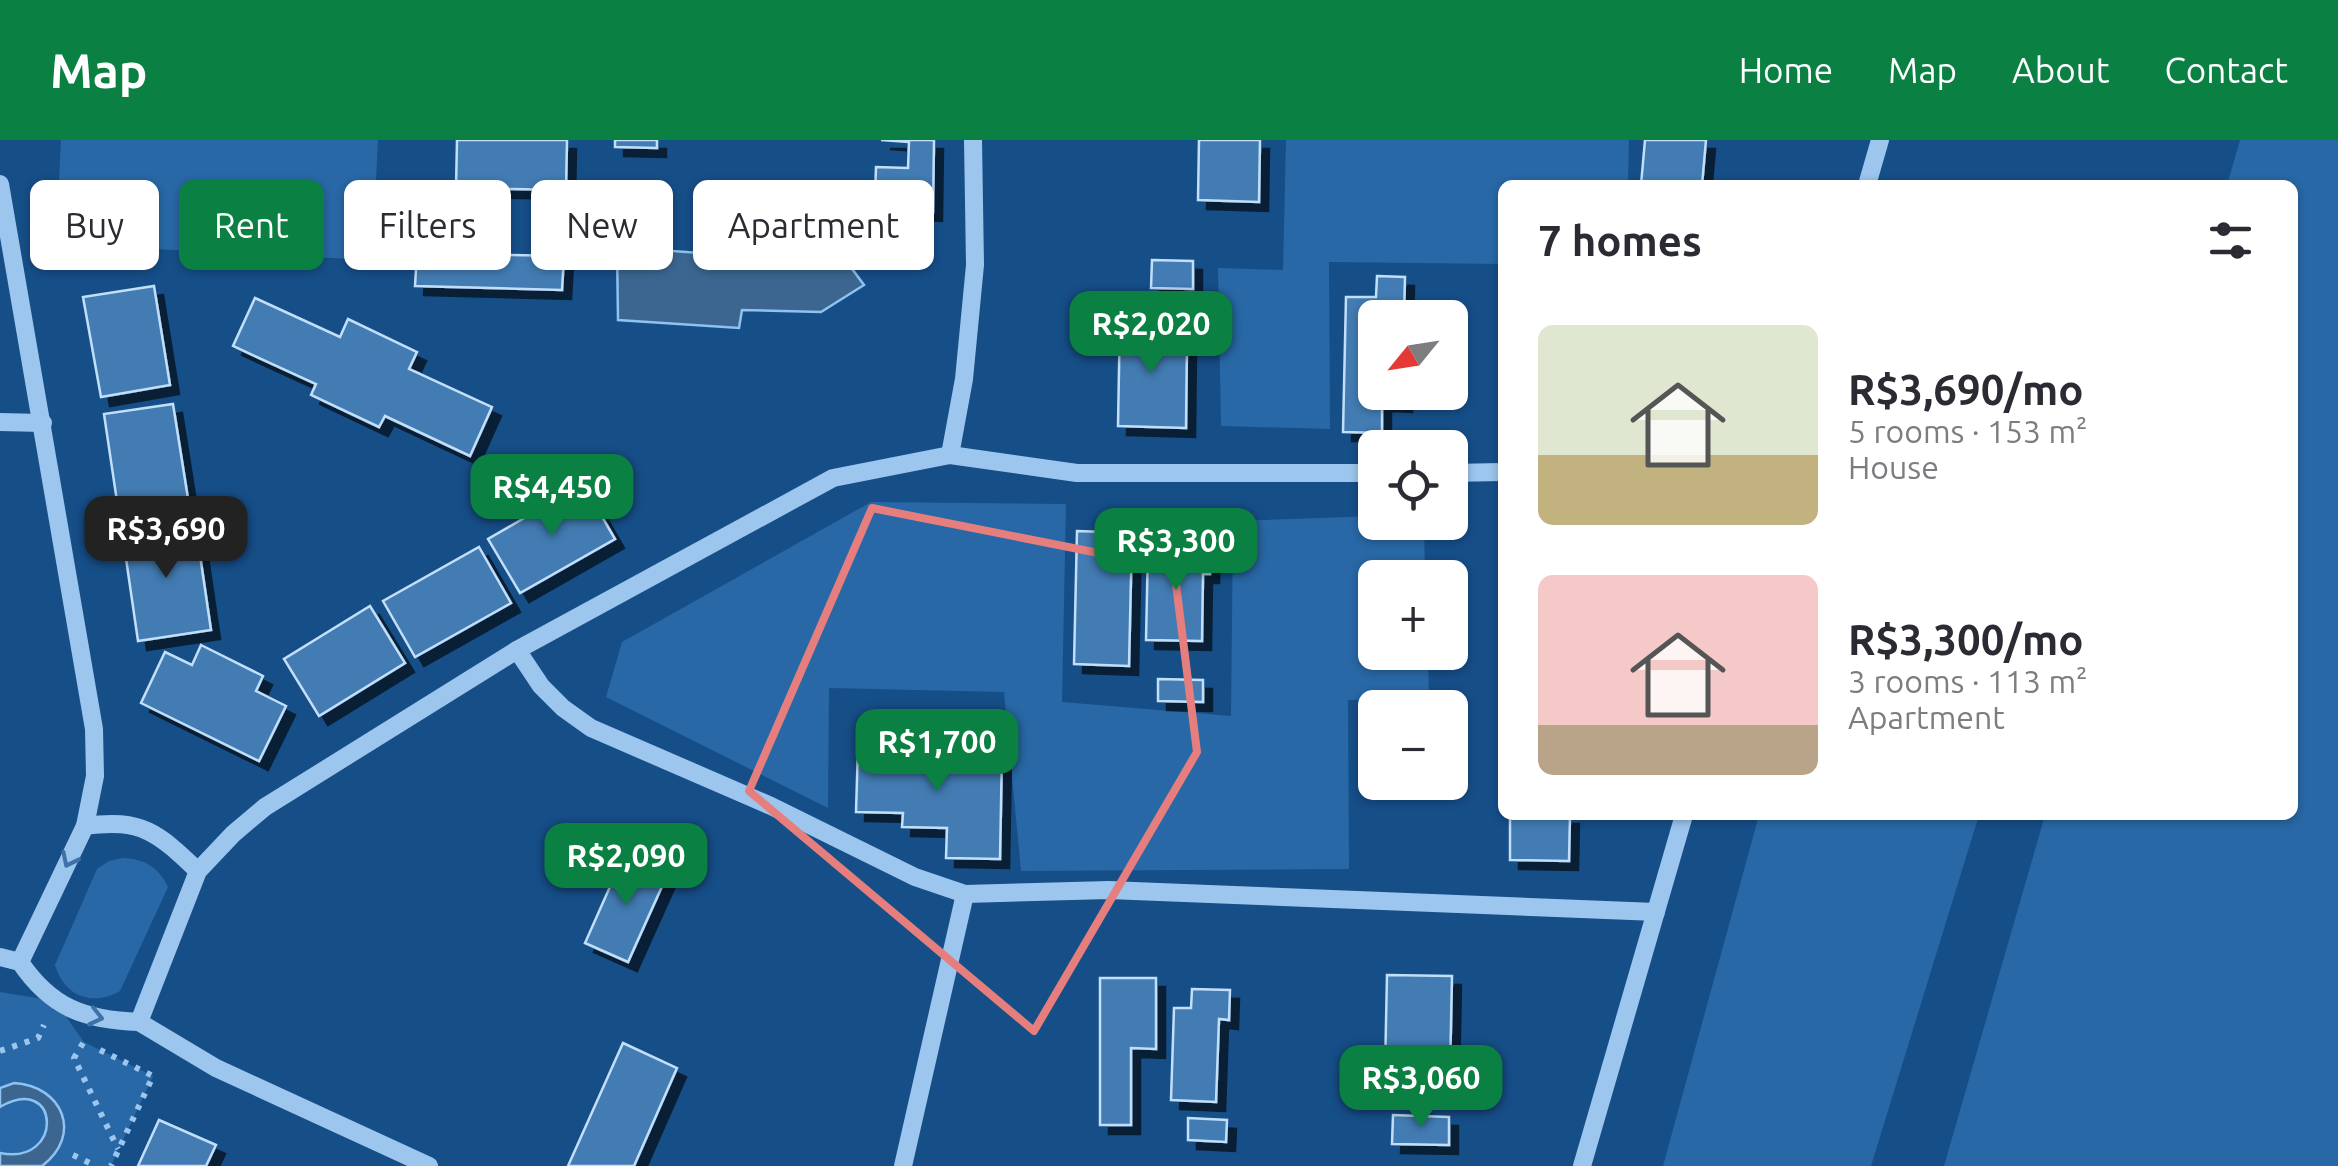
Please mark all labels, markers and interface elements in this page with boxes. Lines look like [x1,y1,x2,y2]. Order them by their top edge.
text: Map [50,43,148,97]
text: Home [1739,50,1833,90]
text: Map [1888,50,1957,90]
text: About [2012,50,2109,90]
text: Contact [2164,50,2288,90]
chip: Buy [30,180,159,270]
chip: Rent [179,180,324,270]
chip: Filters [344,180,511,270]
chip: New [531,180,673,270]
chip: Apartment [693,180,934,270]
icon: filters [2203,213,2258,268]
text: 7 homes [1538,217,1702,264]
pin: R$2,020 [1059,291,1243,376]
north arrow [1358,300,1468,410]
map controls [1358,300,1468,800]
text: R$2,020 [1091,305,1211,341]
icon: home [1618,365,1738,485]
text: R$3,690/mo [1848,366,2083,413]
text: 5 rooms · 153 m² [1848,413,2088,449]
button: locate [1358,430,1468,540]
text: House [1848,449,1939,485]
pin: R$4,450 [460,454,644,539]
text: R$4,450 [492,468,612,504]
pin: R$3,690 [74,496,258,581]
pin: R$3,300 [1084,508,1268,593]
text: R$3,690 [106,510,226,546]
text: R$3,300 [1116,522,1236,558]
button: + [1358,560,1468,670]
icon: home [1618,615,1738,735]
text: R$3,300/mo [1848,616,2083,663]
text: 3 rooms · 113 m² [1848,663,2088,699]
button: − [1358,690,1468,800]
text: Apartment [1848,699,2005,735]
pin: R$1,700 [845,709,1029,794]
text: R$1,700 [877,723,997,759]
pin: R$2,090 [534,823,718,908]
text: R$2,090 [566,837,686,873]
one-way arrow [61,850,81,868]
one-way arrow [87,1005,104,1026]
pin: R$3,060 [1329,1045,1513,1130]
text: R$3,060 [1361,1059,1481,1095]

